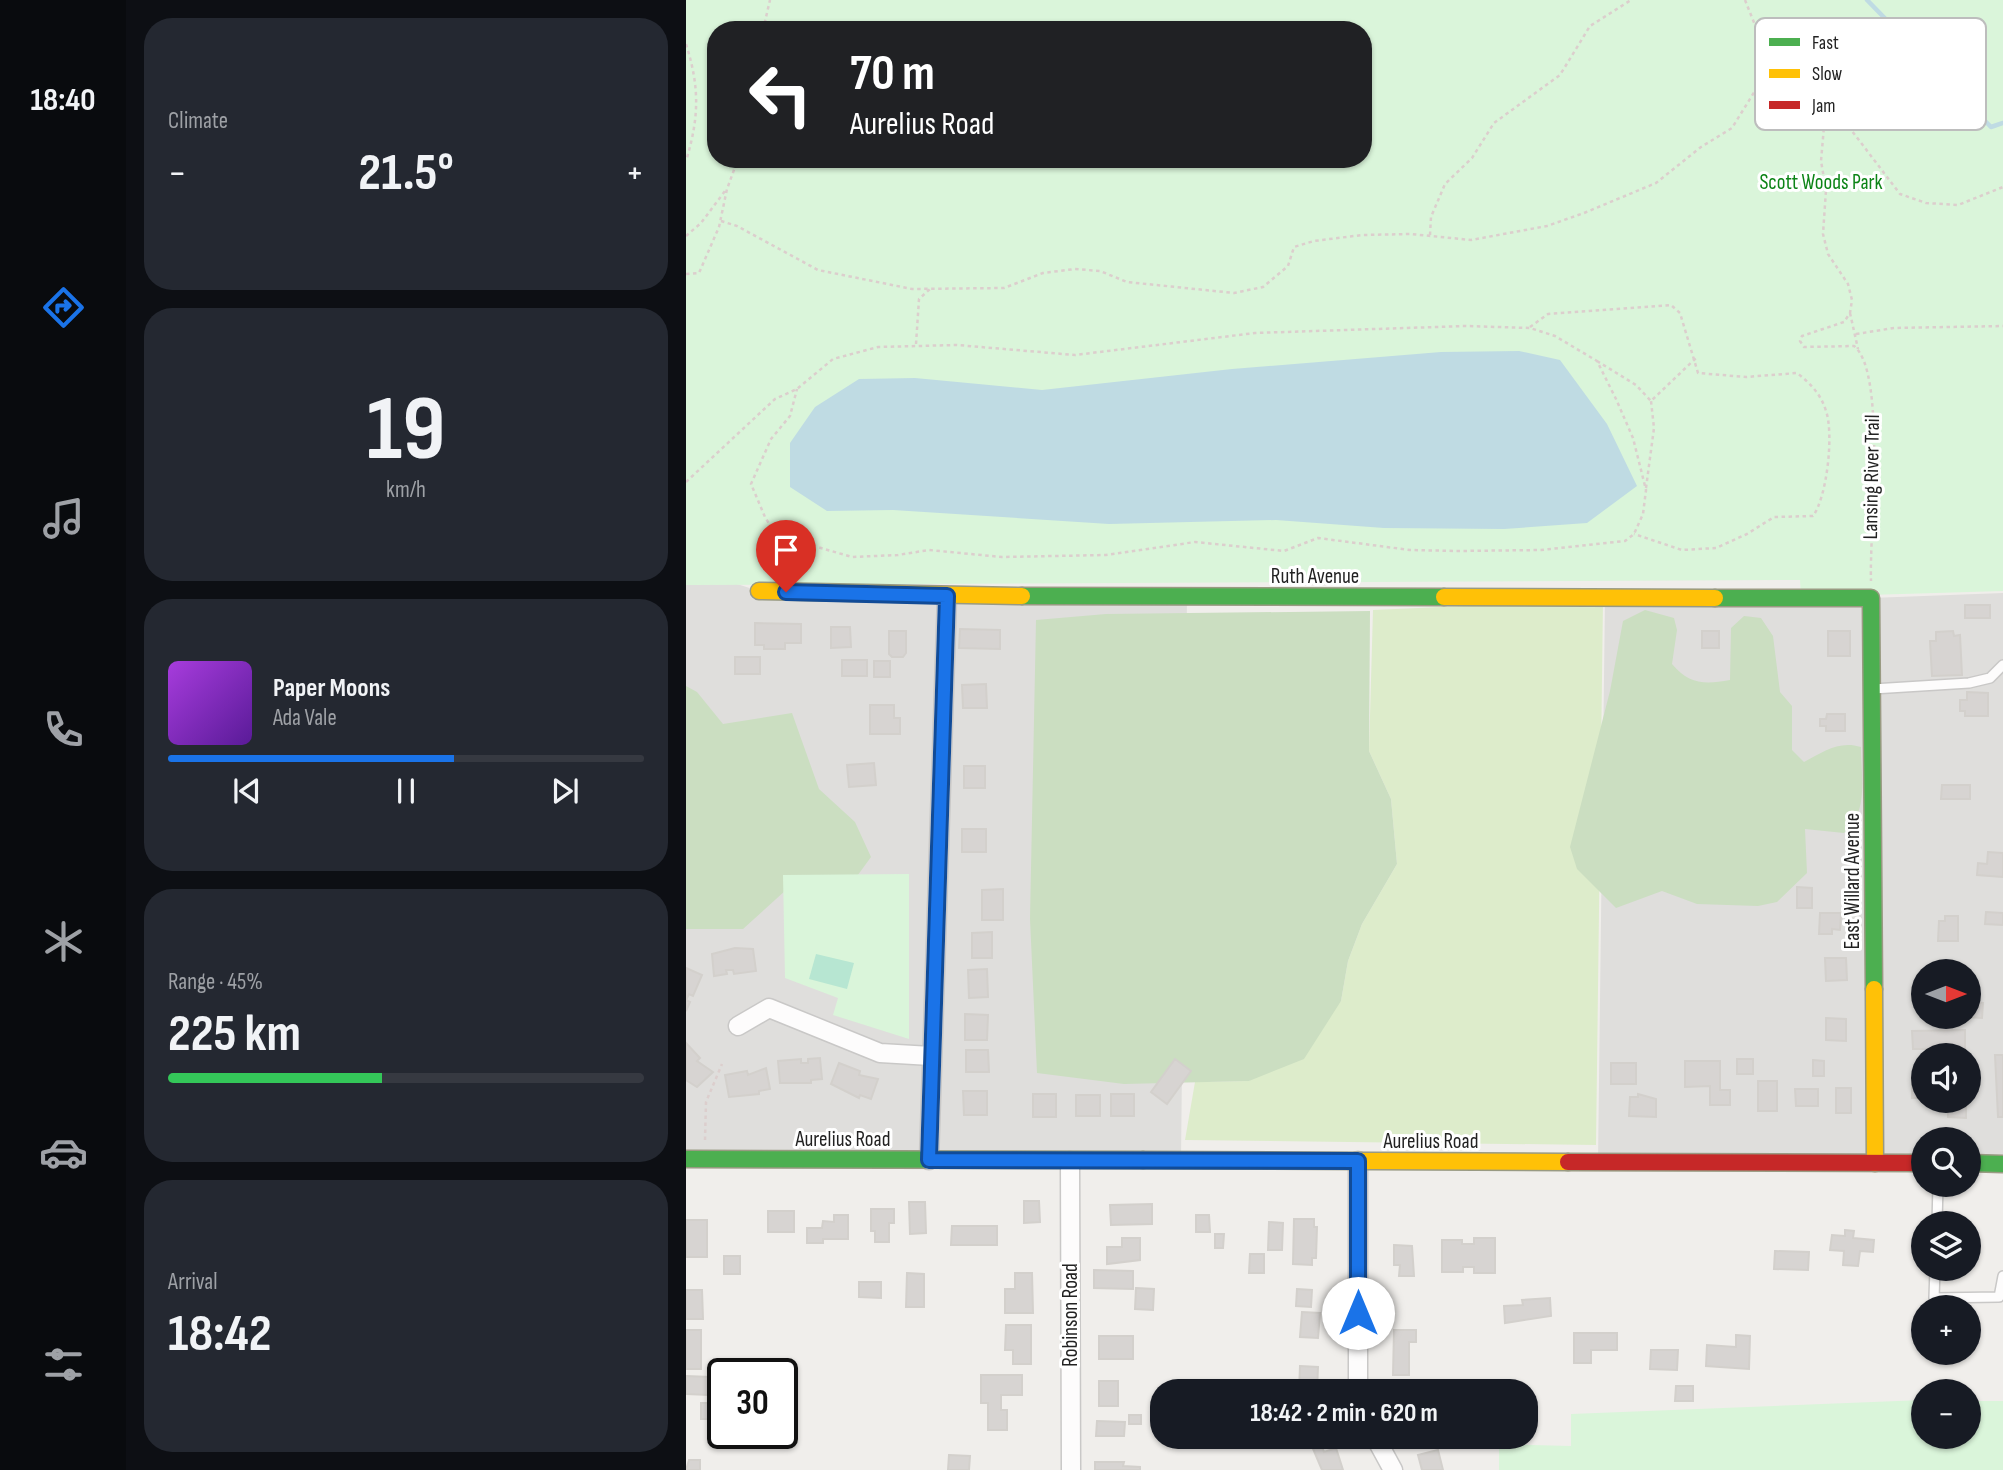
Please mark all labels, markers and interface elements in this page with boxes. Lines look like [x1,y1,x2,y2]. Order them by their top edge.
legend [1755,18,1986,130]
text: Fast [1812,32,1839,55]
text: 70 m [850,45,935,104]
icon: left [735,49,826,140]
text: Slow [1812,63,1842,86]
text: 18:40 [31,81,95,120]
text: Jam [1811,95,1835,118]
text: Aurelius Road [850,105,994,144]
text: Climate [168,107,228,135]
text: 21.5° [358,142,454,205]
text: − [168,151,187,196]
text: + [625,151,644,196]
park label: Scott Woods Park [1759,170,1883,195]
icon: directions [39,283,88,332]
text: 19 [367,376,445,485]
street label: Lansing River Trail [1858,414,1885,540]
text: km/h [386,476,426,504]
icon: music [39,494,88,543]
pin [756,520,816,592]
icon: arrive [767,531,805,569]
street label: Ruth Avenue [1271,564,1359,589]
text: Paper Moons [273,673,390,704]
text: Ada Vale [273,704,337,732]
icon: phone [39,705,88,754]
icon: previous [228,772,266,810]
icon: pause [387,772,425,810]
icon: next [546,772,584,810]
street label: East Willard Avenue [1840,813,1865,949]
icon: climate [39,917,88,966]
north arrow [1911,959,1981,1029]
map controls [1911,959,1981,1449]
text: Range · 45% [168,968,263,996]
text: 225 km [168,1003,301,1066]
button: sound [1911,1043,1981,1113]
street label: Aurelius Road [795,1127,890,1152]
button: search [1911,1127,1981,1197]
icon: car [39,1128,88,1177]
street label: Aurelius Road [1383,1129,1478,1154]
button: layers [1911,1211,1981,1281]
street label: Robinson Road [1058,1263,1083,1367]
text: Arrival [168,1268,217,1296]
position arrow [1321,1276,1395,1350]
button: + [1911,1295,1981,1365]
text: 18:42 [168,1303,272,1366]
icon: filters [39,1340,88,1389]
speed limit sign: 30 [707,1358,798,1449]
button: − [1911,1379,1981,1449]
text: 18:42 · 2 min · 620 m [1250,1398,1438,1429]

